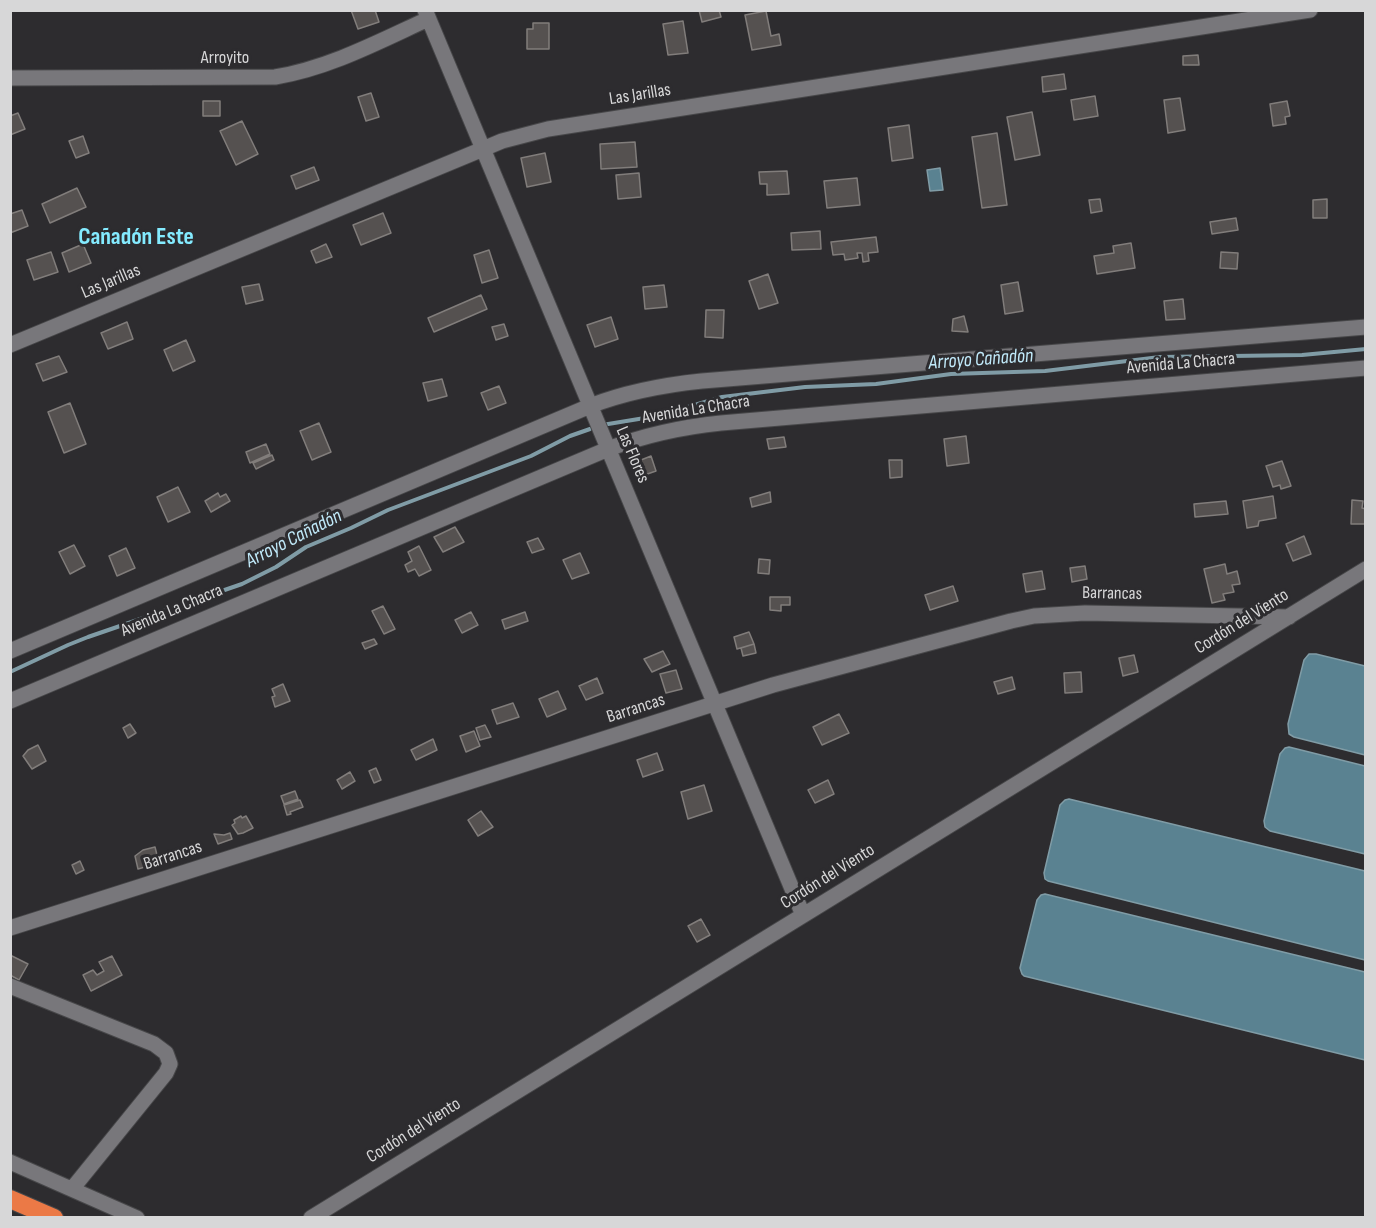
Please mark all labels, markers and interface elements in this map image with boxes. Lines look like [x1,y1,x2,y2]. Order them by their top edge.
street label: Arroyito [201,47,249,69]
street label: Las Jarillas [608,79,672,111]
district label: Cañadón Este [78,224,194,252]
street label: Las Jarillas [78,260,144,304]
water label: Arroyo Cañadón [928,344,1034,376]
street label: Avenida La Chacra [1126,349,1236,379]
street label: Avenida La Chacra [641,391,751,429]
street label: Las Flores [611,424,653,486]
water label: Arroyo Cañadón [242,505,346,573]
street label: Avenida La Chacra [118,580,226,642]
street label: Barrancas [1082,583,1142,605]
street label: Cordón del Viento [1191,585,1293,659]
street label: Barrancas [604,689,668,729]
street label: Barrancas [141,836,205,876]
street label: Cordón del Viento [777,840,879,914]
street label: Cordón del Viento [363,1094,465,1168]

